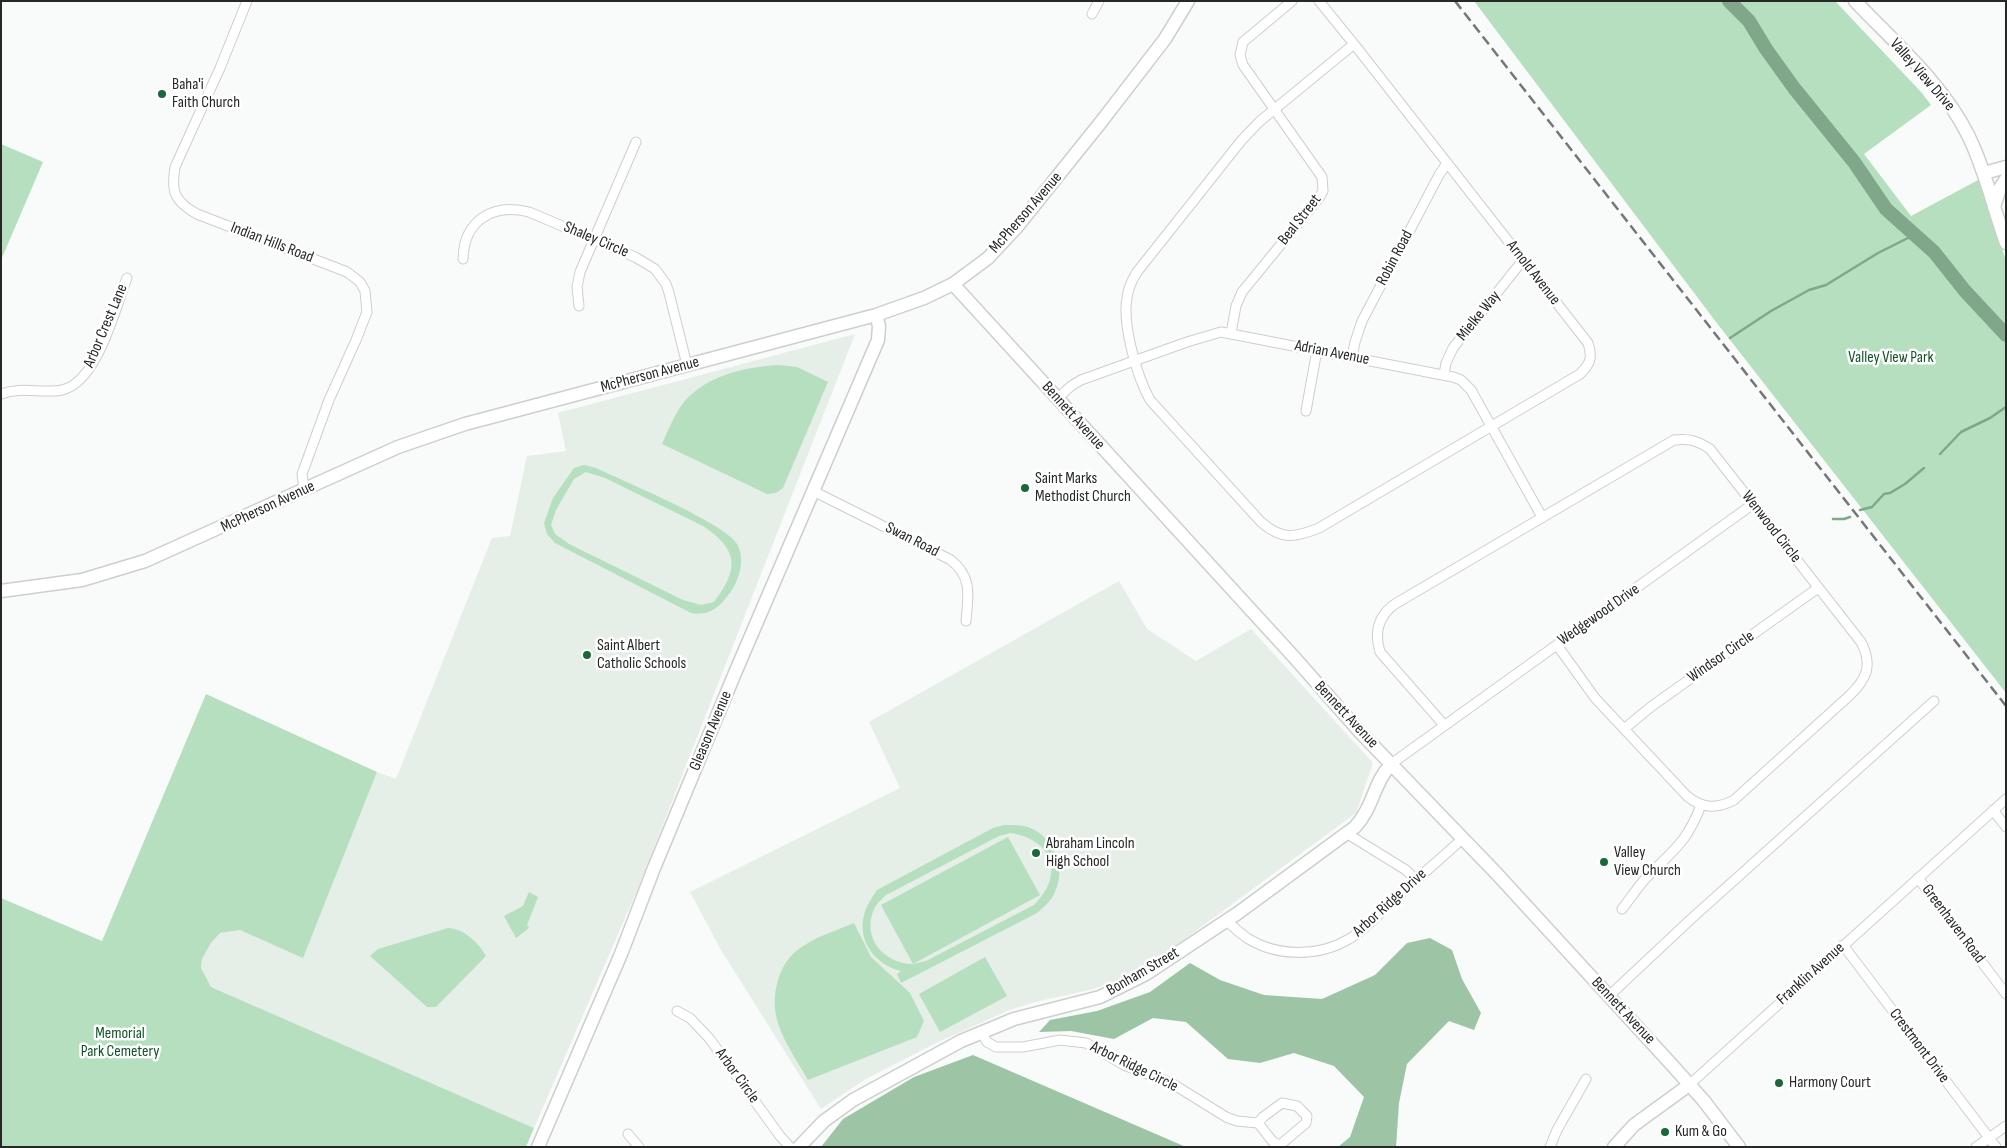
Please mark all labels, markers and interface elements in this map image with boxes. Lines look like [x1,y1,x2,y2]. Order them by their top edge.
street label: Valley View Drive [1885,35,1959,115]
place label: Baha'i Faith Church [172,75,240,113]
marker: Baha'i Faith Church [156,88,168,100]
street label: McPherson Avenue [986,169,1066,257]
street label: Beal Street [1274,191,1326,249]
street label: Indian Hills Road [228,218,316,268]
street label: Shaley Circle [561,218,631,262]
street label: Robin Road [1373,227,1417,289]
street label: Arnold Avenue [1502,237,1564,309]
street label: Arbor Crest Lane [80,281,132,371]
street label: Mielke Way [1453,287,1505,345]
street label: Adrian Avenue [1293,336,1371,370]
park label: Valley View Park [1848,348,1934,368]
street label: McPherson Avenue [599,353,701,397]
street label: Bennett Avenue [1037,378,1109,454]
place label: Saint Marks Methodist Church [1035,469,1131,507]
street label: McPherson Avenue [218,477,318,537]
marker: Saint Marks Methodist Church [1019,482,1031,494]
street label: Wenwood Circle [1737,487,1805,567]
street label: Swan Road [882,518,942,562]
street label: Wedgewood Drive [1554,580,1644,650]
street label: Windsor Circle [1684,627,1758,687]
place label: Saint Albert Catholic Schools [597,636,686,674]
marker: Saint Albert Catholic Schools [581,649,593,661]
street label: Bennett Avenue [1310,677,1382,753]
street label: Gleason Avenue [686,688,736,774]
place label: Abraham Lincoln High School [1046,834,1135,872]
place label: Valley View Church [1614,843,1681,881]
marker: Abraham Lincoln High School [1030,847,1042,859]
marker: Valley View Church [1598,856,1610,868]
street label: Arbor Ridge Drive [1349,865,1431,941]
street label: Greenhaven Road [1917,881,1989,967]
street label: Franklin Avenue [1773,939,1849,1009]
street label: Bonham Street [1103,944,1183,1000]
street label: Bennett Avenue [1587,973,1659,1049]
street label: Crestmont Drive [1885,1005,1953,1087]
park label: Memorial Park Cemetery [81,1024,159,1062]
street label: Arbor Ridge Circle [1087,1037,1181,1097]
street label: Arbor Circle [711,1045,763,1107]
place label: Harmony Court [1789,1073,1871,1093]
marker: Harmony Court [1773,1077,1785,1089]
place label: Kum & Go [1675,1122,1727,1142]
marker: Kum & Go [1659,1126,1671,1138]

